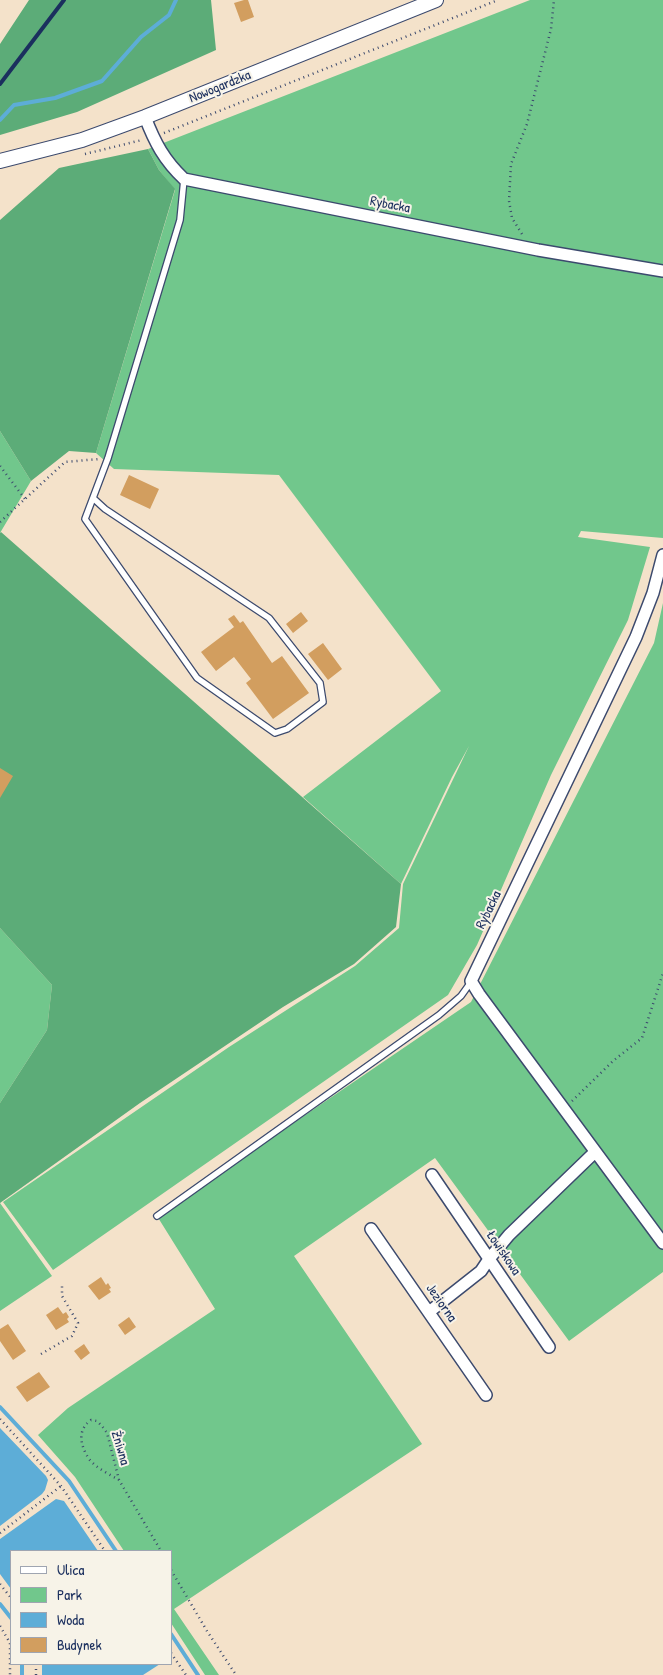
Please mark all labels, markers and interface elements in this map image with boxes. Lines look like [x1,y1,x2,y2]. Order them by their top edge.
street label: Nowogardzka [187,67,253,107]
street label: Rybacka [369,193,411,217]
street label: Rybacka [473,888,505,932]
street label: Łowiskowa [482,1227,524,1279]
street label: Jeziorna [422,1281,460,1325]
street label: Żniwna [107,1429,133,1467]
legend [10,1550,172,1665]
text: Ulica [57,1559,84,1580]
text: Park [57,1584,82,1605]
text: Woda [57,1609,84,1630]
text: Budynek [57,1634,102,1655]

